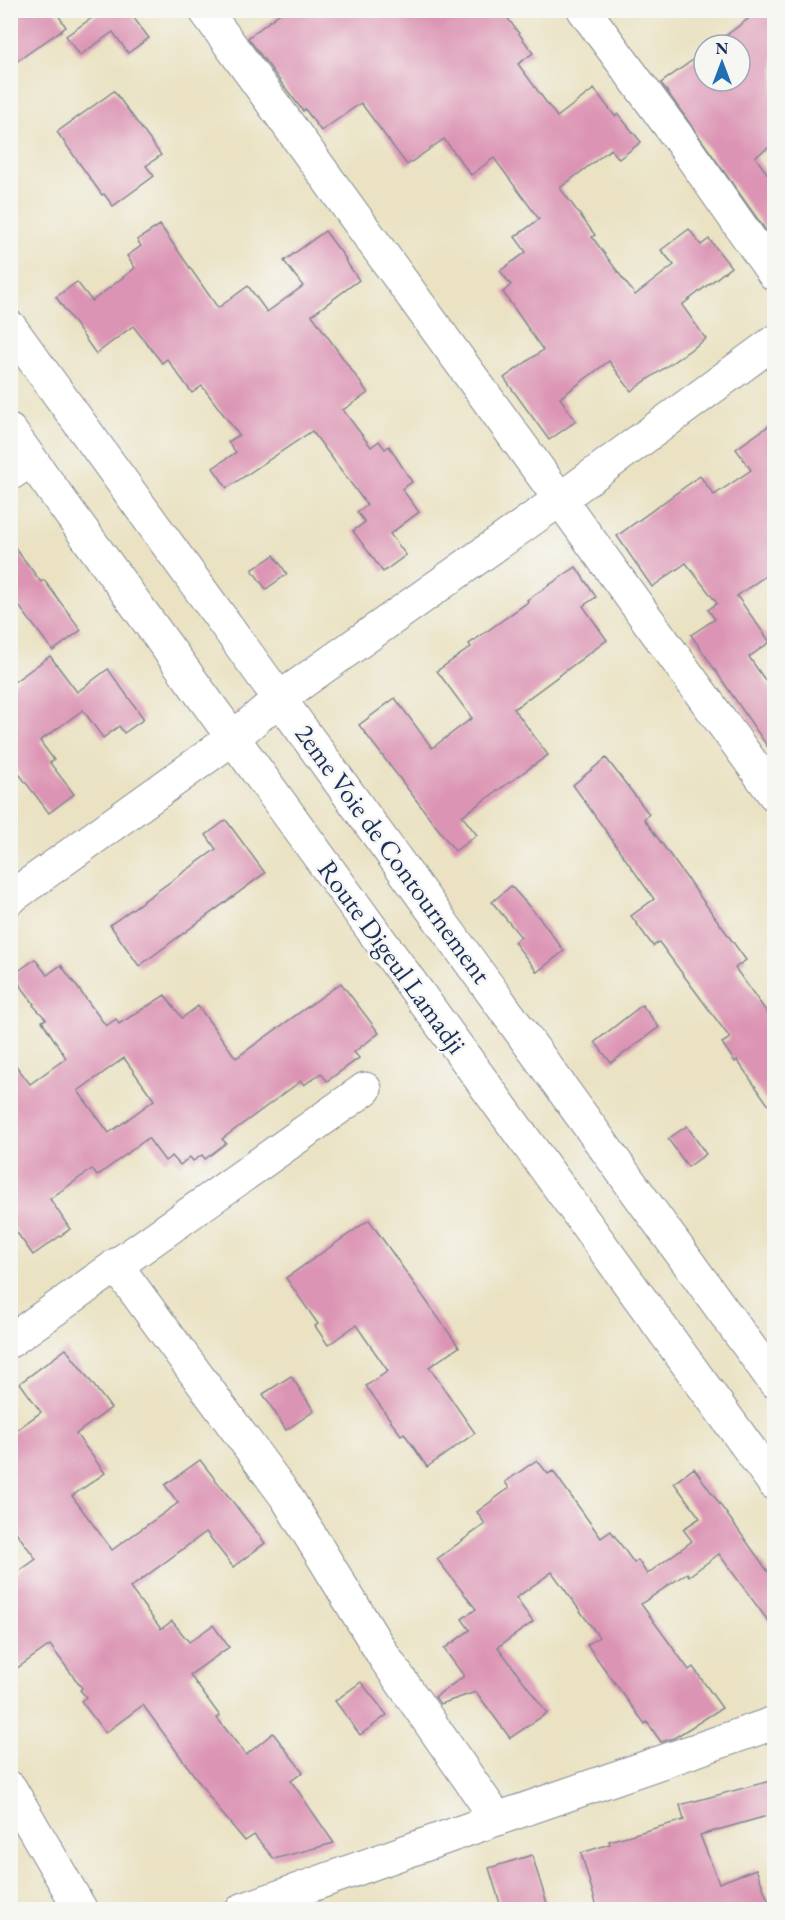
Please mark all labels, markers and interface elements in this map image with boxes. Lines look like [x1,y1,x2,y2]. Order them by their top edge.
north arrow [692,33,752,93]
text: N [716,38,729,59]
street label: 2eme Voie de Contournement [287,717,500,991]
street label: Route Digeul Lamadji [310,853,475,1061]

